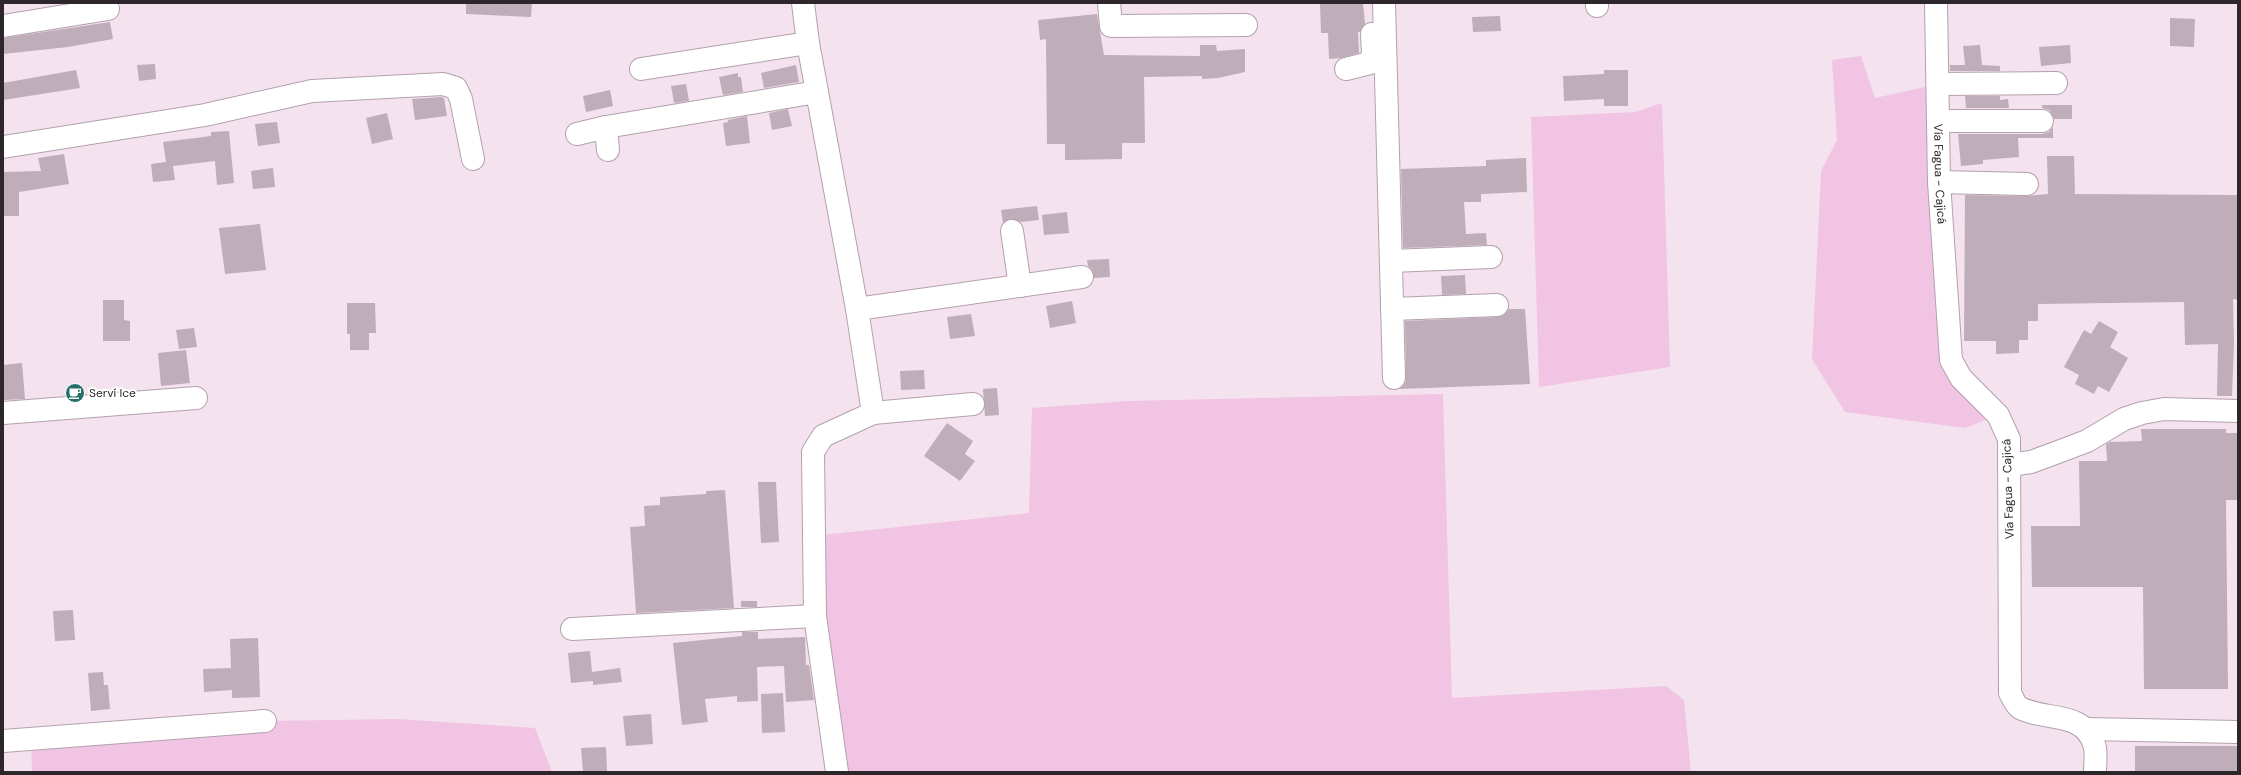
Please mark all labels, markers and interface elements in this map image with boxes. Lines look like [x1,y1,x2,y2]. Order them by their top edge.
street label: Vía Fagua - Cajicá [1930,124,1950,225]
cafe icon: Serví Ice [64,382,86,404]
place label: Serví Ice [89,385,136,401]
street label: Vía Fagua - Cajicá [1998,439,2018,539]

